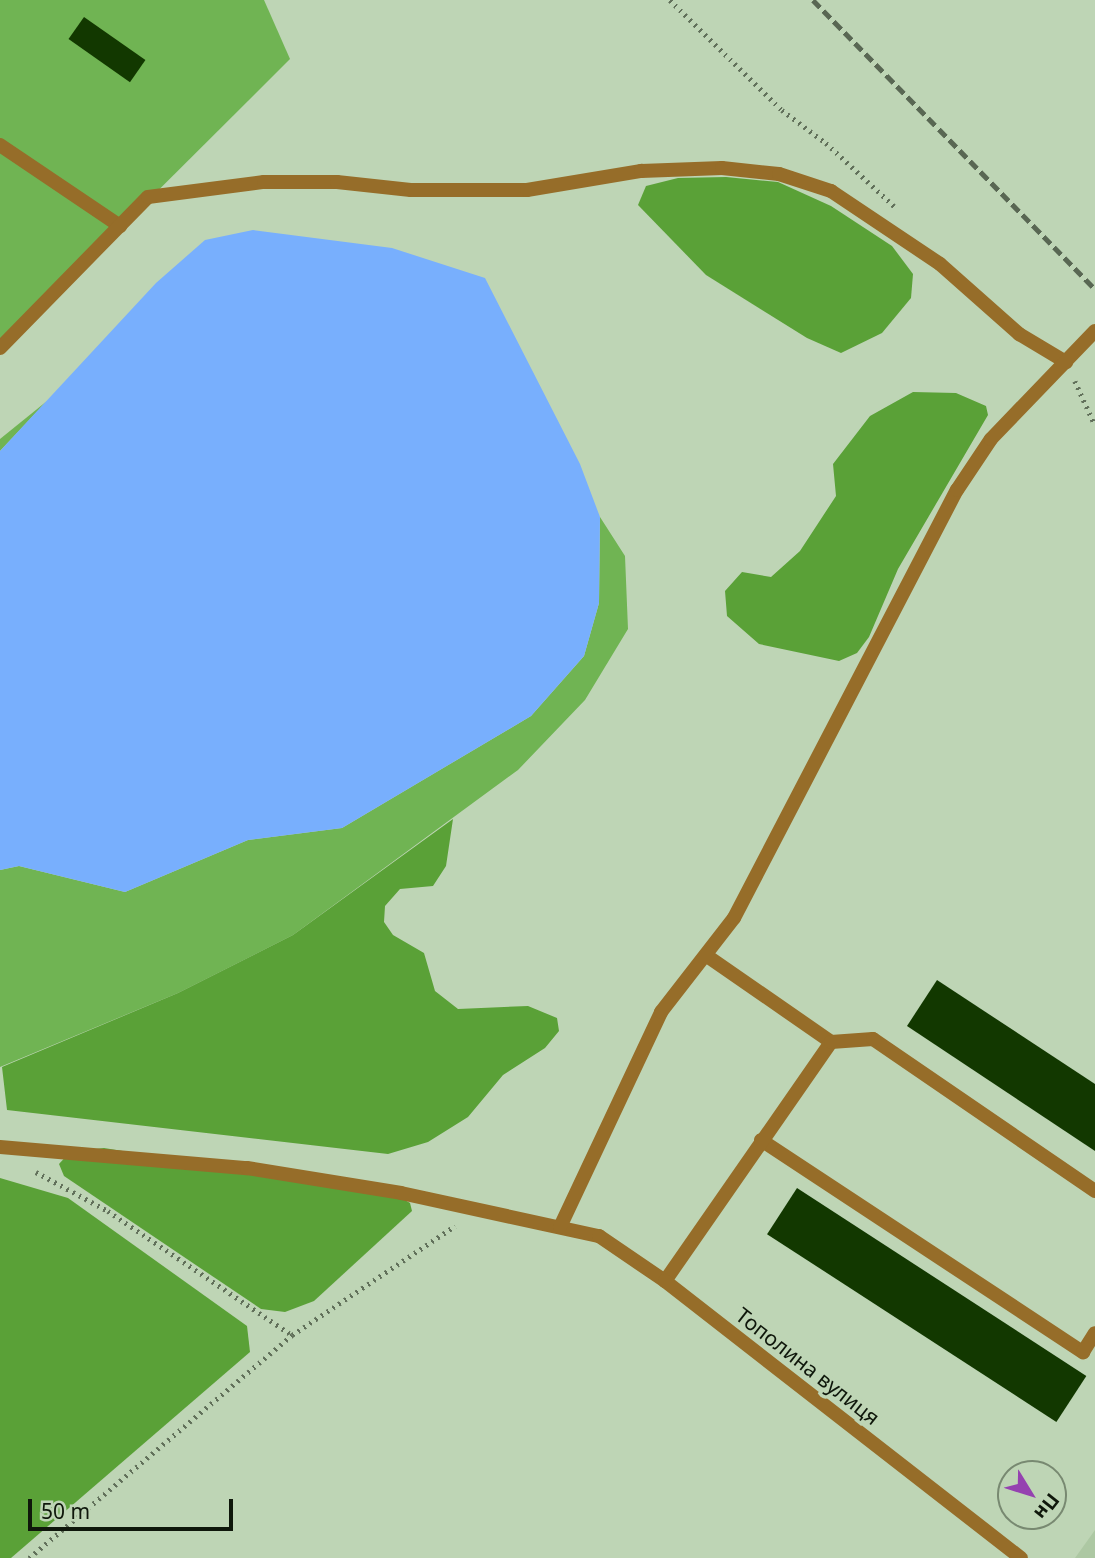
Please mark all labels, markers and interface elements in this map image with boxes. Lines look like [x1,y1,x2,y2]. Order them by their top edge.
street label: Тополина вулиця [731,1302,885,1430]
north arrow [997,1460,1067,1530]
scale bar [32,1484,236,1528]
text: Пн [1028,1488,1066,1525]
text: 50 m [41,1497,90,1525]

